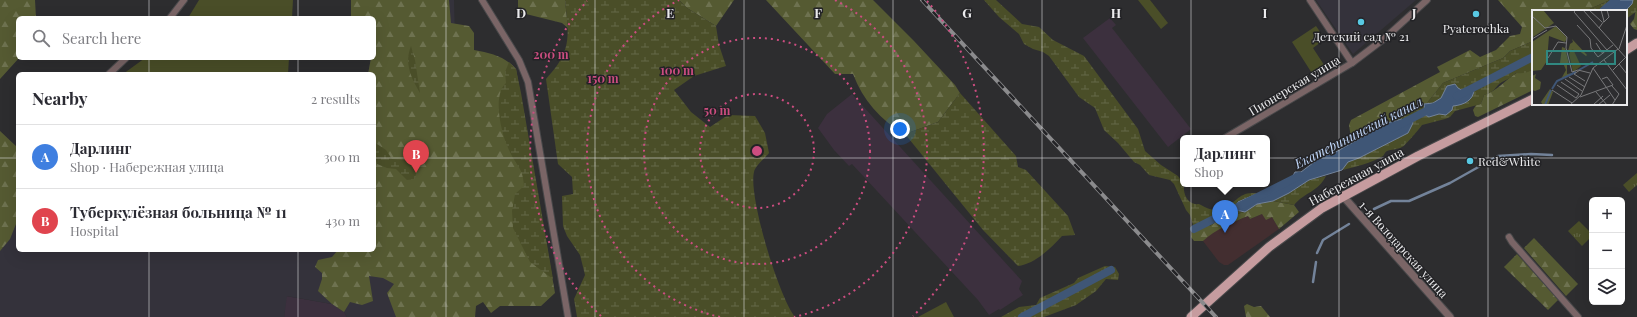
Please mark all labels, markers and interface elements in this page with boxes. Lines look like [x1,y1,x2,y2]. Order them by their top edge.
text: D [516,4,526,21]
text: E [666,4,674,21]
text: F [814,4,822,21]
text: G [962,4,972,21]
text: H [1111,4,1121,21]
text: I [1263,4,1268,21]
text: J [1411,4,1417,21]
marker: Pyaterochka [1471,9,1481,19]
inset map [1532,10,1627,105]
search box [16,16,376,60]
marker: Детский сад № 21 [1356,17,1366,27]
place label: Pyaterochka [1443,20,1509,36]
icon: search [30,27,52,49]
text: Search here [62,28,141,48]
place label: Детский сад № 21 [1313,28,1410,44]
text: 200 m [533,46,569,62]
street label: Пионерская улица [1245,51,1343,119]
text: 100 m [660,62,694,78]
text: 150 m [587,70,619,86]
text: Nearby [32,87,87,109]
text: 2 results [311,90,360,107]
water label: Екатерининский канал [1290,92,1425,172]
text: 50 m [704,102,731,118]
your location [890,119,910,139]
popup [1180,135,1270,187]
text: Дарлинг [70,138,132,158]
pin: B [403,140,429,173]
text: Дарлинг [1194,143,1256,163]
street label: Набережная улица [1306,143,1406,209]
centre of rings [750,144,764,158]
text: A [41,148,49,165]
text: 300 m [324,148,360,165]
place label: Red&White [1478,153,1541,169]
marker: Red&White [1465,156,1475,166]
text: Shop · Набережная улица [70,158,224,175]
text: Shop [1194,163,1224,180]
street label: 1-я Володарская улица [1356,197,1452,301]
map controls [1589,197,1625,305]
button: + [1589,197,1625,233]
pin: A [1212,200,1238,233]
text: Туберкулёзная больница № 11 [70,202,287,222]
text: B [41,212,49,229]
text: 430 m [325,212,360,229]
text: Hospital [70,222,119,239]
button: − [1589,233,1625,269]
button: layers [1589,269,1625,305]

